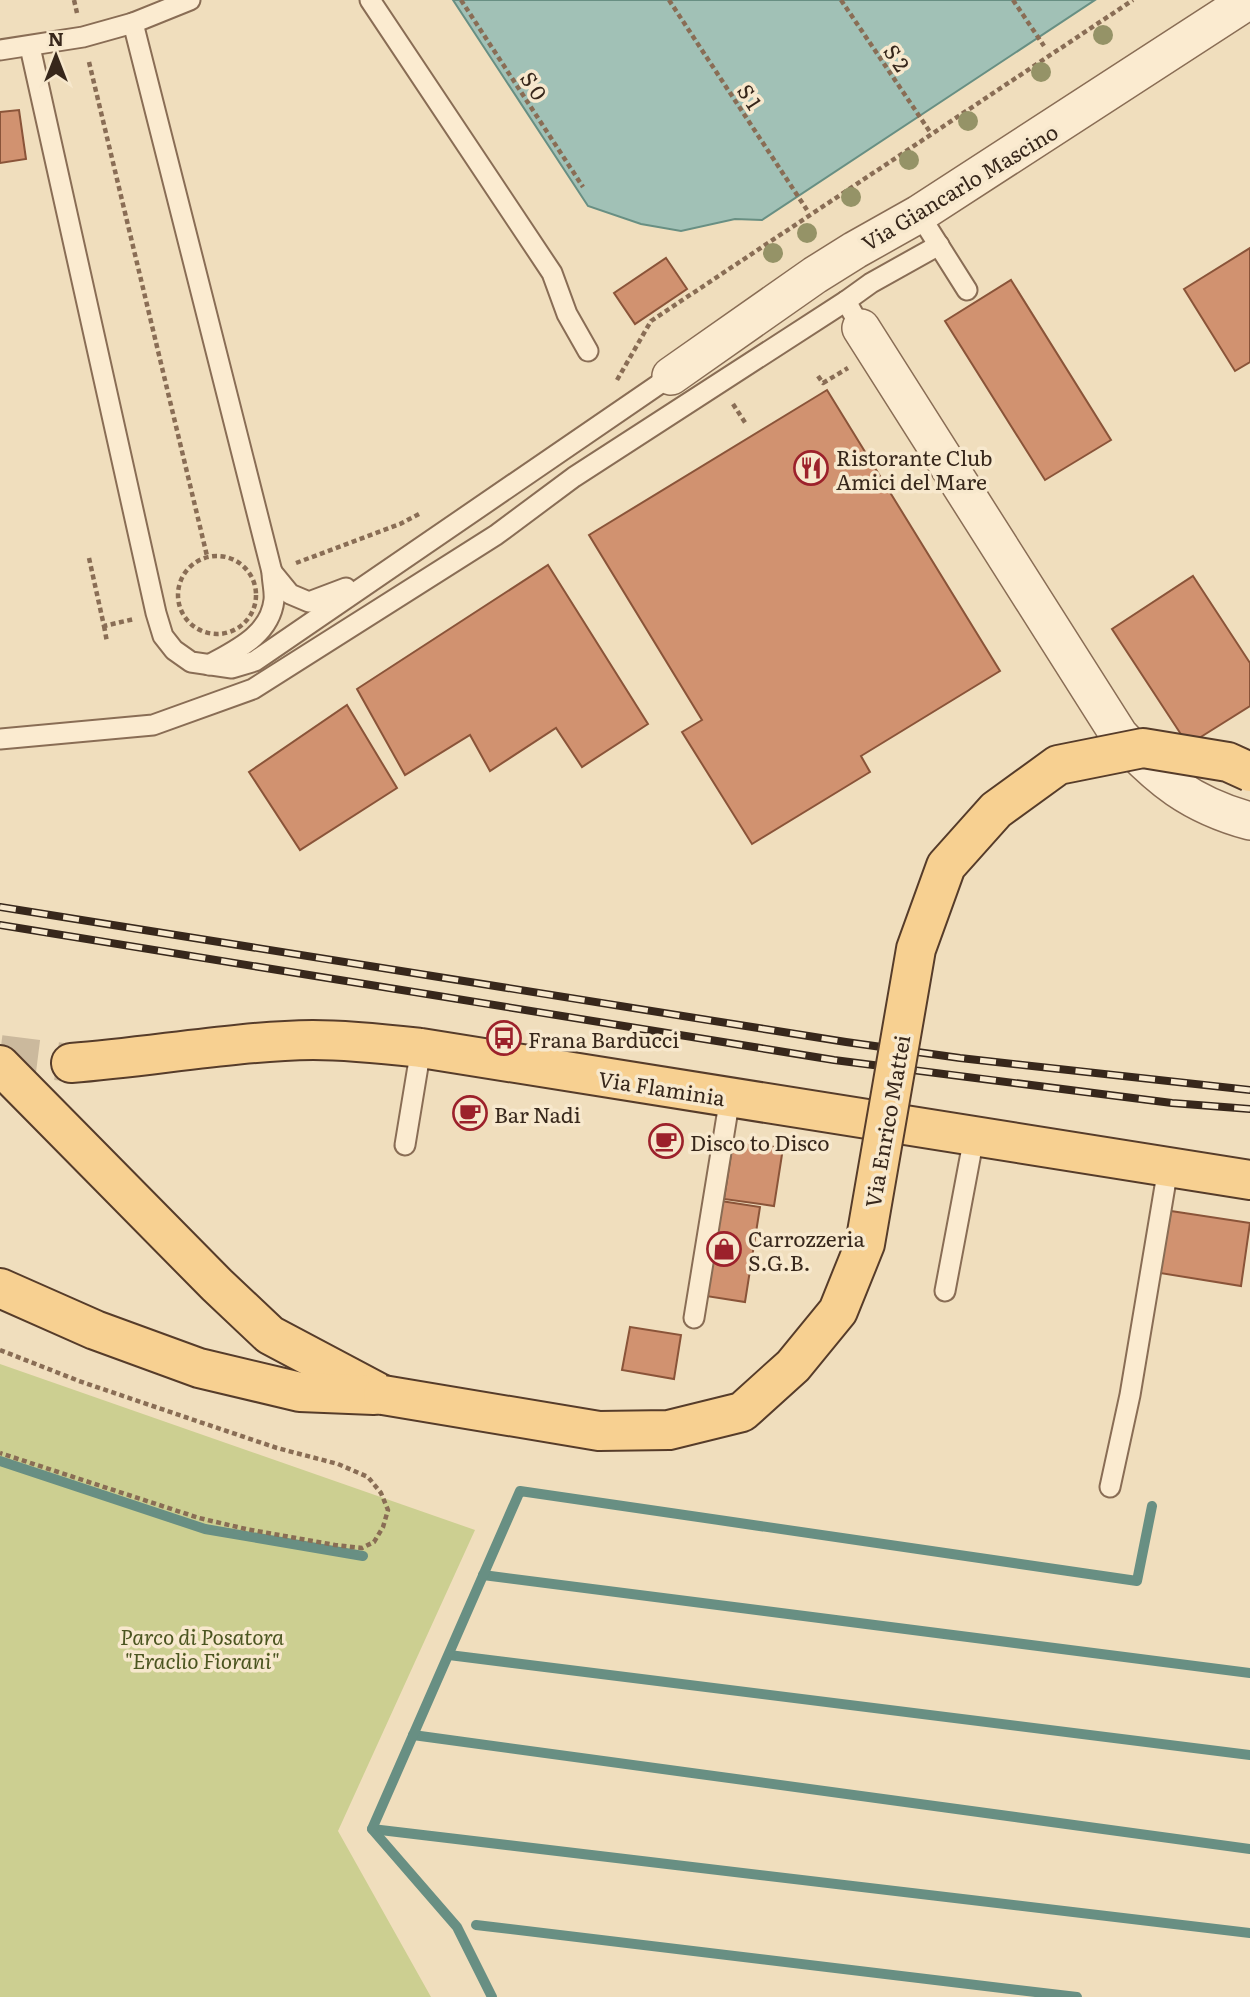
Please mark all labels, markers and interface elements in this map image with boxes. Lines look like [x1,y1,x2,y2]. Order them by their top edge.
north arrow [21,21,91,91]
text: N [48,24,64,52]
street label: S 2 [877,37,919,77]
street label: S 0 [514,64,556,106]
street label: S 1 [731,77,771,115]
street label: Via Giancarlo Mascino [855,115,1063,257]
place label: Ristorante Club Amici del Mare [836,441,993,496]
restaurant icon: Ristorante Club Amici del Mare [792,449,830,487]
bus stop icon: Frana Barducci [485,1019,523,1057]
place label: Frana Barducci [528,1023,679,1054]
street label: Via Enrico Mattei [856,1032,916,1210]
street label: Via Flaminia [596,1062,728,1112]
cafe icon: Bar Nadi [451,1094,489,1132]
place label: Bar Nadi [494,1098,581,1129]
cafe icon: Disco to Disco [647,1122,685,1160]
place label: Disco to Disco [690,1126,830,1157]
place label: Carrozzeria S.G.B. [748,1222,865,1277]
shop icon: Carrozzeria S.G.B. [705,1230,743,1268]
park label: Parco di Posatora "Eraclio Fiorani" [120,1620,284,1675]

